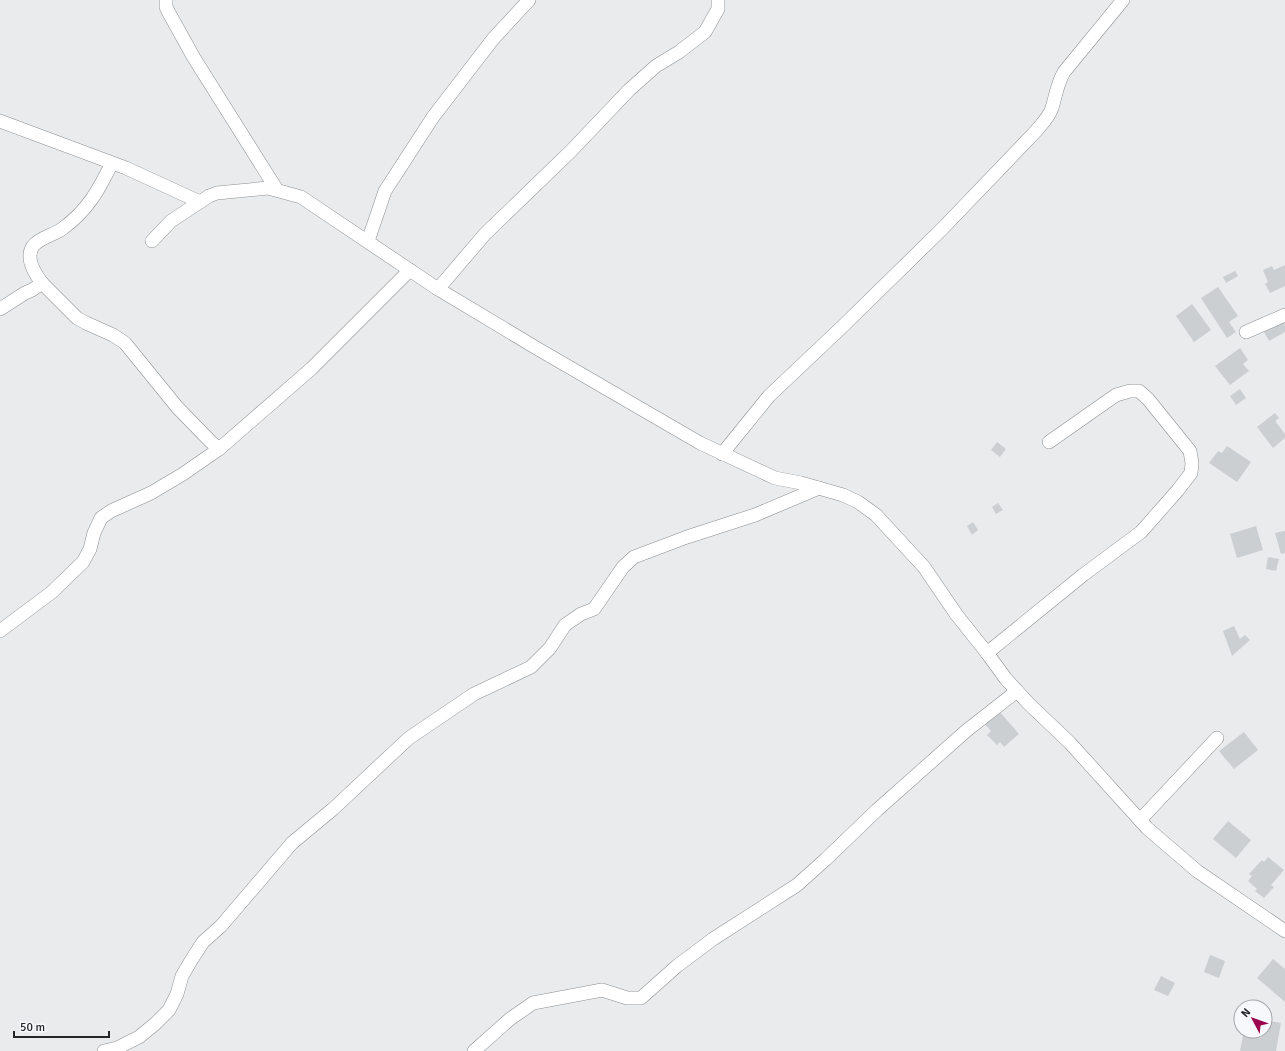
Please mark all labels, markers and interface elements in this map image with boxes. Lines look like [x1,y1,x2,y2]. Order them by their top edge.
north arrow [1233,999,1273,1039]
text: N [1238,1006,1253,1020]
scale bar [14,1013,109,1039]
text: 50 m [20,1020,45,1035]

